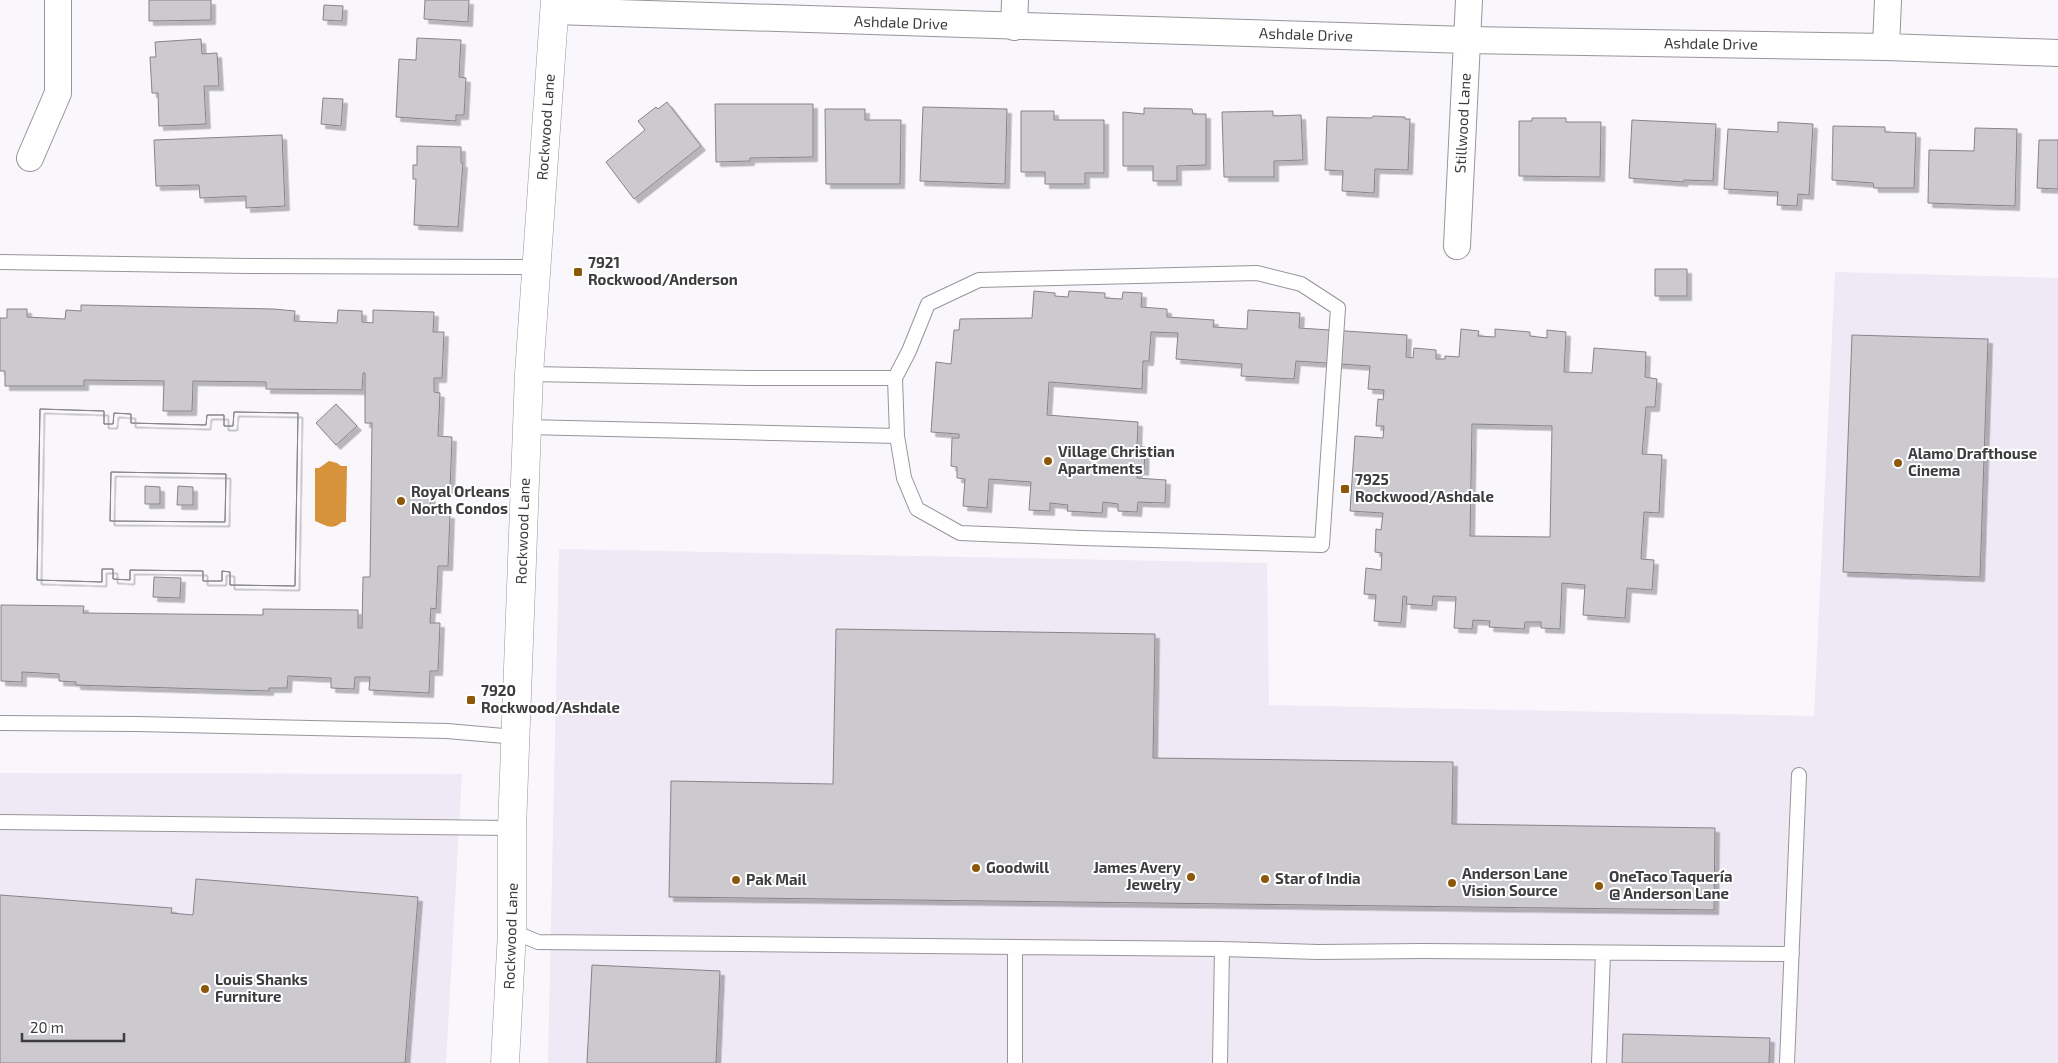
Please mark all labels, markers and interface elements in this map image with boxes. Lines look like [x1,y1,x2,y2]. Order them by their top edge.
street label: Ashdale Drive [854,11,948,33]
street label: Ashdale Drive [1259,23,1353,45]
street label: Ashdale Drive [1664,33,1758,53]
street label: Stillwood Lane [1450,72,1474,174]
street label: Rockwood Lane [532,73,558,181]
place label: 7921 Rockwood/Anderson [588,253,738,288]
marker: 7921 Rockwood/Anderson [572,266,584,278]
place label: Village Christian Apartments [1058,442,1175,477]
place label: Alamo Drafthouse Cinema [1908,444,2037,479]
marker: Village Christian Apartments [1042,455,1054,467]
marker: Alamo Drafthouse Cinema [1892,457,1904,469]
place label: 7925 Rockwood/Ashdale [1355,470,1494,505]
street label: Rockwood Lane [511,477,533,585]
place label: Royal Orleans North Condos [411,482,510,517]
marker: 7925 Rockwood/Ashdale [1339,483,1351,495]
marker: Royal Orleans North Condos [395,495,407,507]
place label: 7920 Rockwood/Ashdale [481,681,620,716]
marker: 7920 Rockwood/Ashdale [465,694,477,706]
place label: Goodwill [986,858,1049,876]
place label: James Avery Jewelry [1093,858,1182,894]
marker: Goodwill [970,862,982,874]
place label: Anderson Lane Vision Source [1462,864,1568,899]
place label: OneTaco Taquería @ Anderson Lane [1609,867,1733,902]
place label: Star of India [1275,869,1361,887]
place label: Pak Mail [746,870,807,888]
marker: James Avery Jewelry [1185,871,1197,883]
marker: Star of India [1259,873,1271,885]
marker: Pak Mail [730,874,742,886]
marker: Anderson Lane Vision Source [1446,877,1458,889]
marker: OneTaco Taquería @ Anderson Lane [1593,880,1605,892]
street label: Rockwood Lane [499,882,521,990]
place label: Louis Shanks Furniture [215,970,308,1005]
marker: Louis Shanks Furniture [199,983,211,995]
scale bar [22,1010,125,1042]
text: 20 m [30,1018,64,1036]

